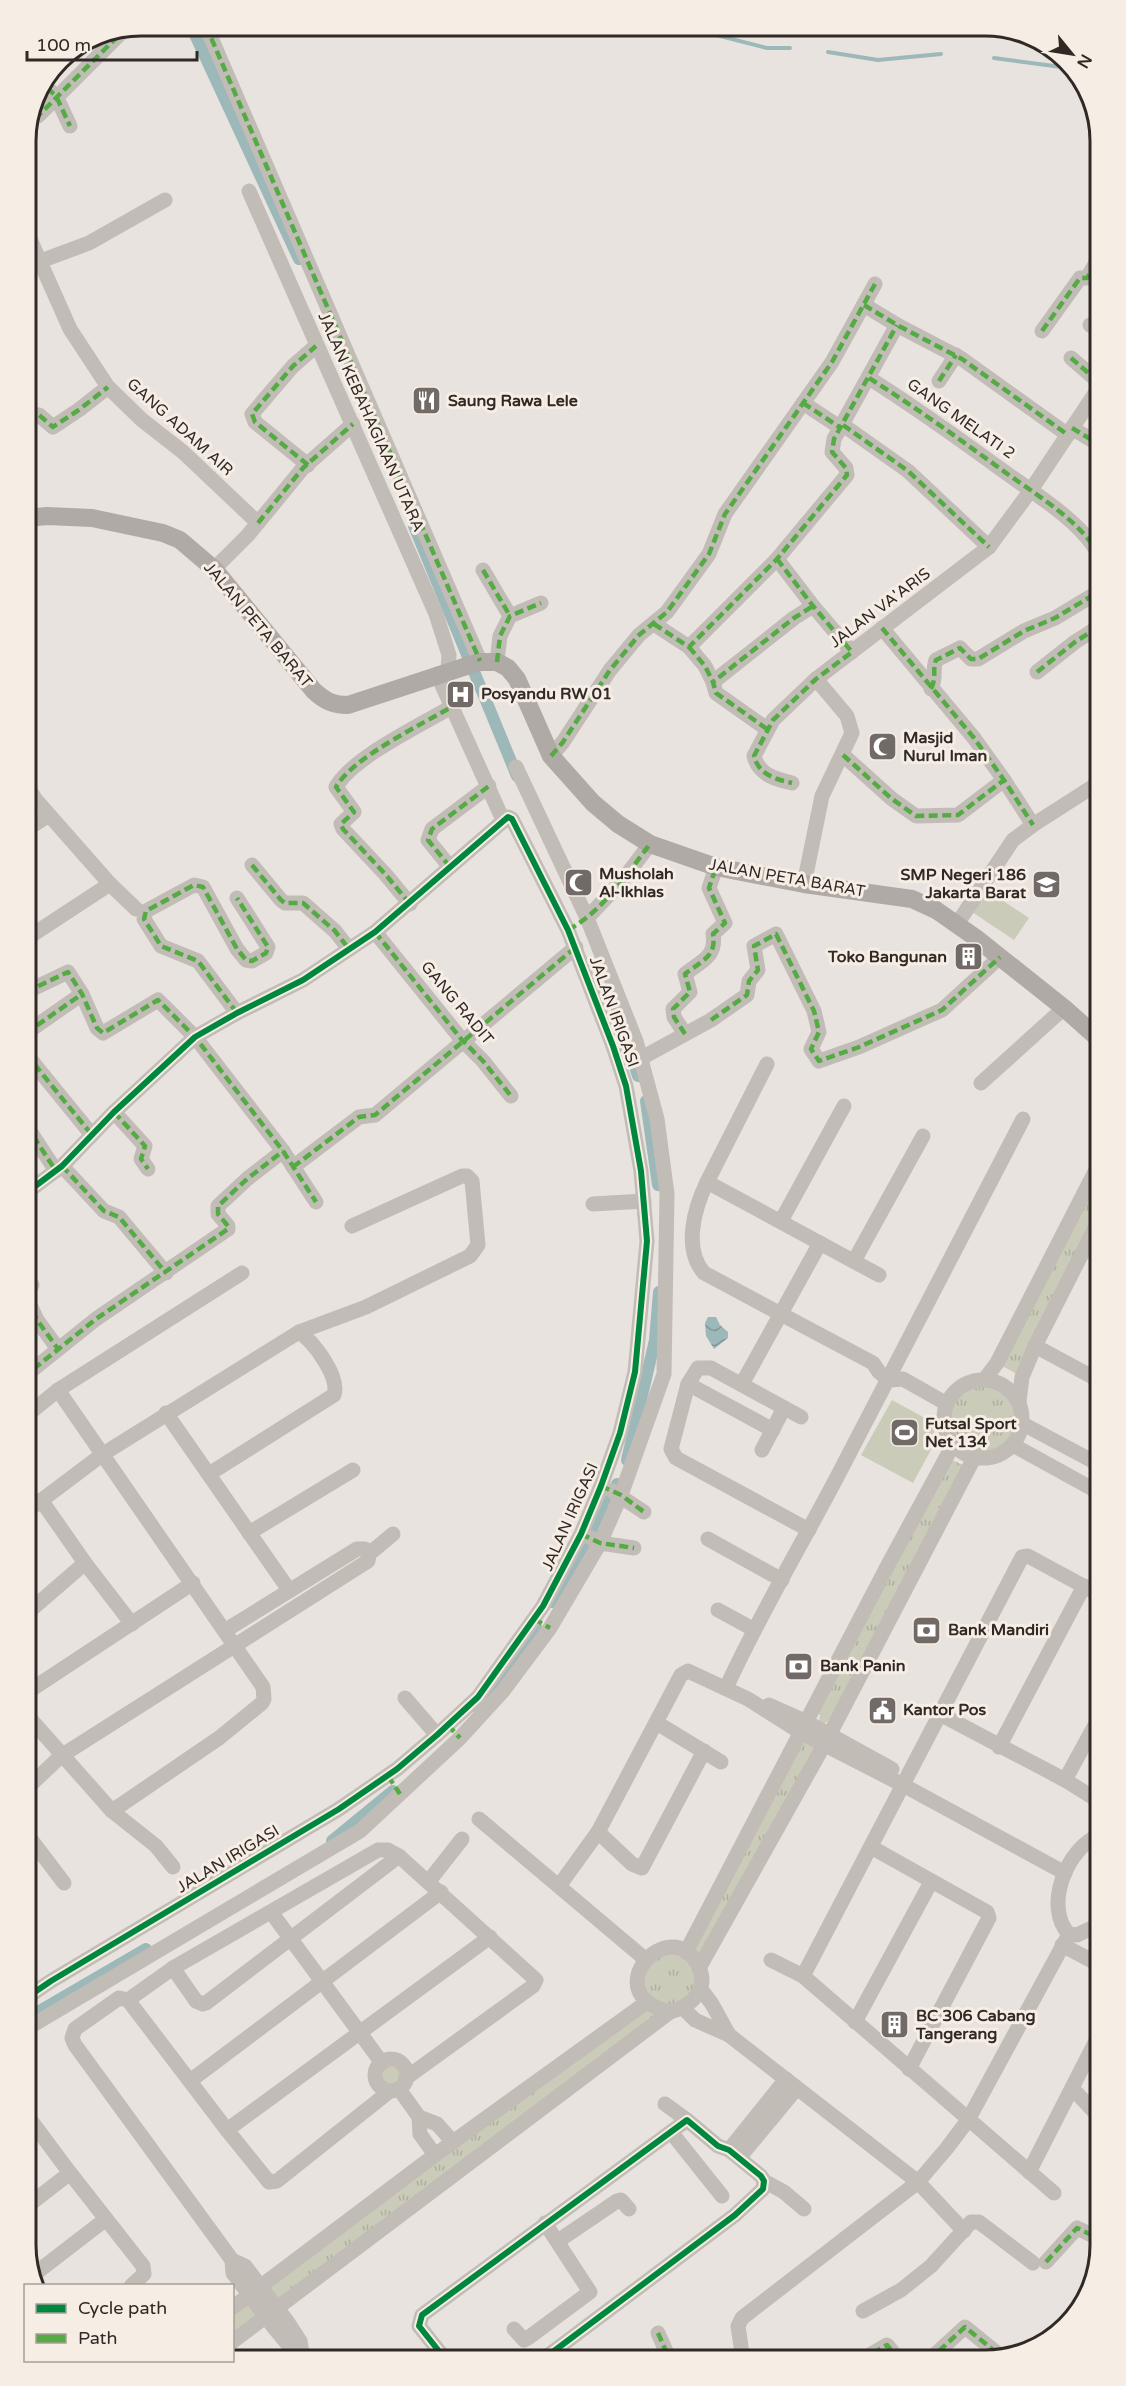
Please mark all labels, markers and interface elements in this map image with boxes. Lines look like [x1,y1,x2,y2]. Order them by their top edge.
scale bar [27,24,196,62]
north arrow [1042,24,1102,84]
text: 100 m [36,34,91,56]
text: N [1072,50,1096,72]
street label: JALAN KEBAHAGIAAN UTARA [313,309,429,535]
street label: GANG ADAM AIR [123,374,237,480]
street label: GANG MELATI 2 [903,374,1019,464]
restaurant icon: Saung Rawa Lele [411,385,443,417]
place label: Saung Rawa Lele [448,391,578,411]
street label: JALAN PETA BARAT [200,558,317,692]
street label: JALAN VA'ARIS [826,564,934,652]
hospital icon: Posyandu RW 01 [444,678,476,710]
place label: Posyandu RW 01 [481,684,612,704]
place label: Masjid Nurul Iman [903,728,987,766]
mosque icon: Masjid Nurul Iman [866,731,898,763]
street label: JALAN PETA BARAT [707,854,867,902]
place label: Musholah Al-Ikhlas [599,864,674,902]
place label: SMP Negeri 186 Jakarta Barat [901,865,1027,903]
mosque icon: Musholah Al-Ikhlas [562,867,594,899]
school or university icon: SMP Negeri 186 Jakarta Barat [1031,868,1063,900]
building icon: Toko Bangunan [952,941,984,973]
place label: Toko Bangunan [827,947,947,967]
street label: JALAN IRIGASI [585,954,643,1070]
street label: GANG RADIT [416,957,498,1049]
place label: Futsal Sport Net 134 [925,1414,1018,1452]
sports icon: Futsal Sport Net 134 [888,1417,920,1449]
street label: JALAN IRIGASI [537,1460,603,1574]
bank icon: Bank Mandiri [911,1614,943,1646]
place label: Bank Mandiri [948,1620,1049,1640]
bank icon: Bank Panin [783,1650,815,1682]
place label: Bank Panin [820,1656,906,1676]
public building icon: Kantor Pos [866,1694,898,1726]
place label: Kantor Pos [903,1700,987,1720]
street label: JALAN IRIGASI [173,1820,283,1898]
place label: BC 306 Cabang Tangerang [915,2006,1036,2044]
building icon: BC 306 Cabang Tangerang [879,2009,911,2041]
legend [24,2284,234,2362]
text: Cycle path [78,2297,167,2319]
text: Path [78,2327,117,2349]

